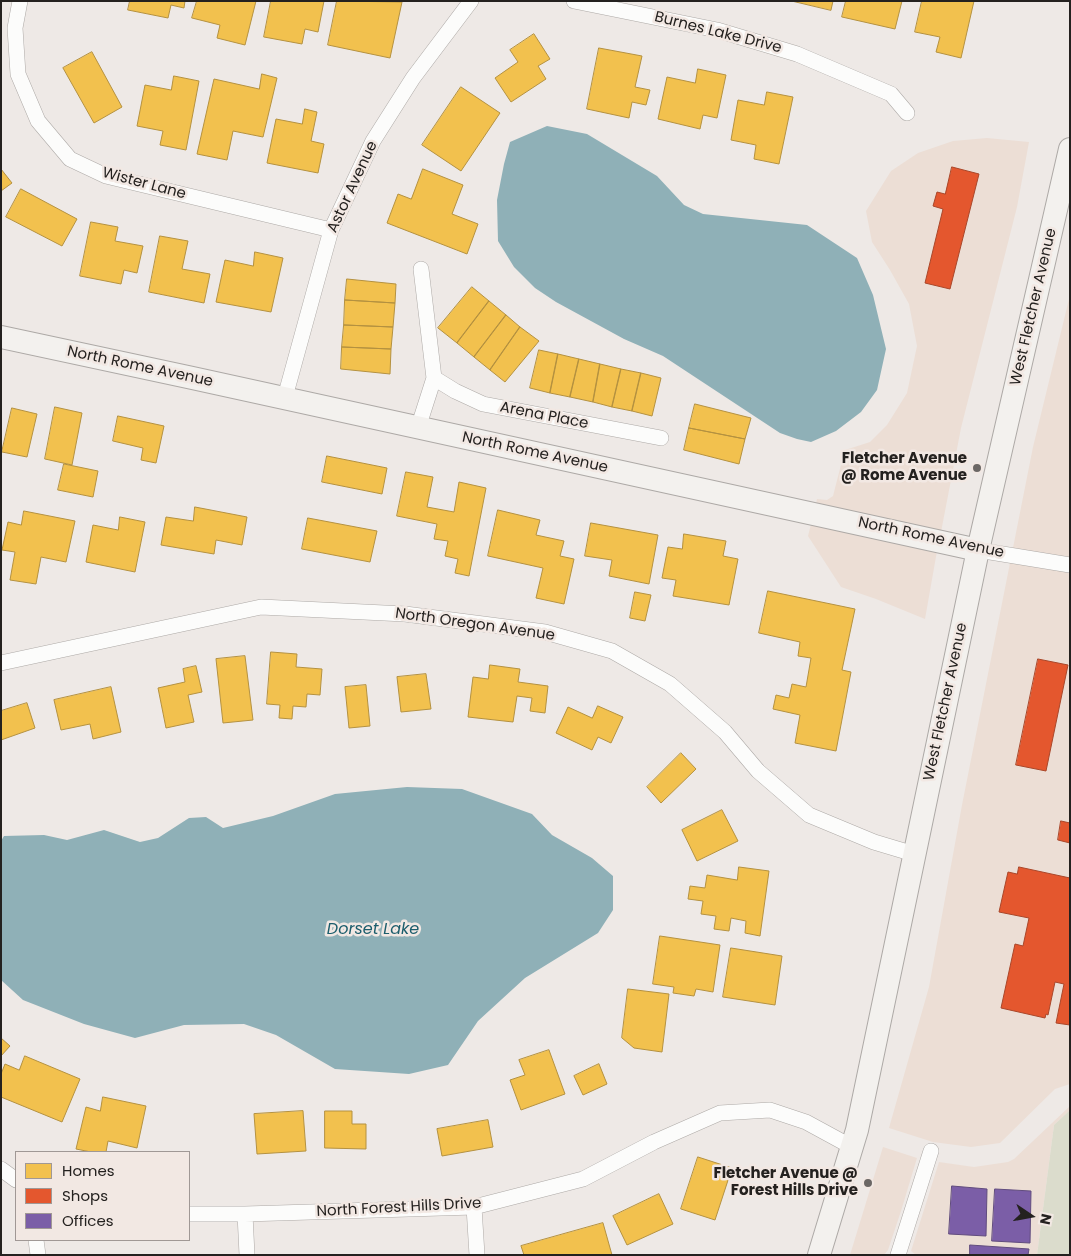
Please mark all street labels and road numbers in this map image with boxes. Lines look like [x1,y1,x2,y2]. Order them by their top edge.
street label: Burnes Lake Drive [653,8,783,58]
street label: Astor Avenue [324,138,382,236]
street label: Wister Lane [100,164,188,204]
street label: West Fletcher Avenue [1007,226,1061,388]
street label: North Rome Avenue [65,343,215,391]
street label: Arena Place [498,399,590,433]
street label: North Rome Avenue [460,429,610,477]
street label: North Rome Avenue [856,514,1006,562]
street label: North Oregon Avenue [394,605,556,645]
street label: West Fletcher Avenue [920,621,972,783]
street label: North Forest Hills Drive [316,1195,482,1221]

